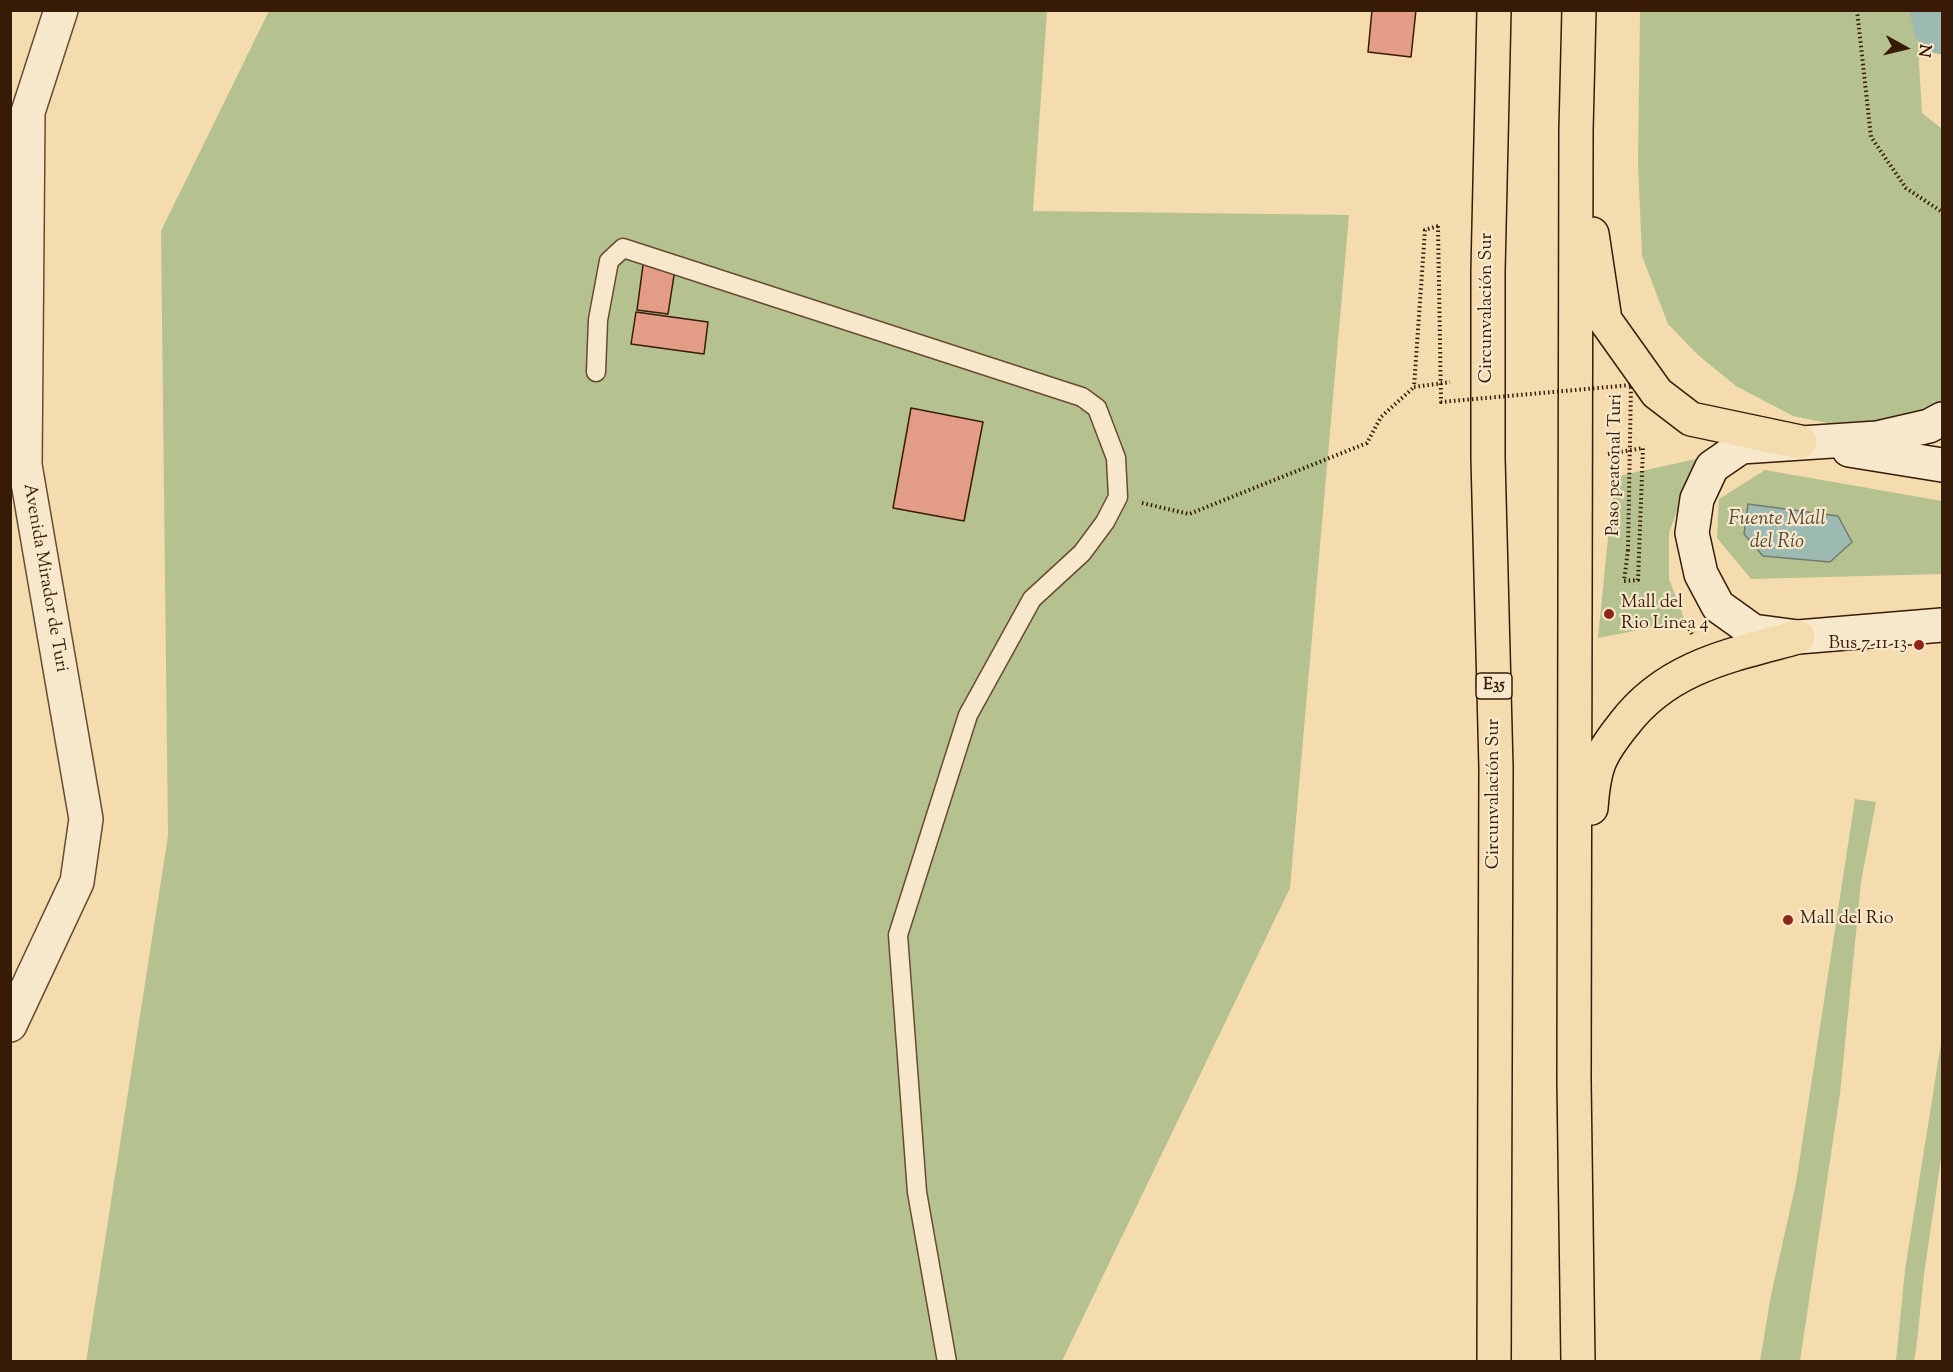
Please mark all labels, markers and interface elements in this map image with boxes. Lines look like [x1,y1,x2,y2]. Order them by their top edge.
north arrow [1875,18,1935,78]
text: N [1911,43,1936,59]
street label: Circunvalación Sur [1477,233,1499,383]
street label: Paso peatonal Turi [1604,394,1628,536]
street label: Avenida Mirador de Turi [17,482,71,674]
water label: Fuente Mall del Río [1728,509,1826,556]
place label: Mall del Rio Linea 4 [1621,593,1709,636]
marker: Mall del Rio Linea 4 [1602,607,1616,621]
place label: Bus 7-11-13 [1828,634,1907,656]
marker: Bus 7-11-13 [1912,638,1926,652]
road number: E35 [1476,673,1512,699]
street label: Circunvalación Sur [1484,719,1506,869]
place label: Mall del Rio [1800,909,1894,931]
marker: Mall del Rio [1781,913,1795,927]

